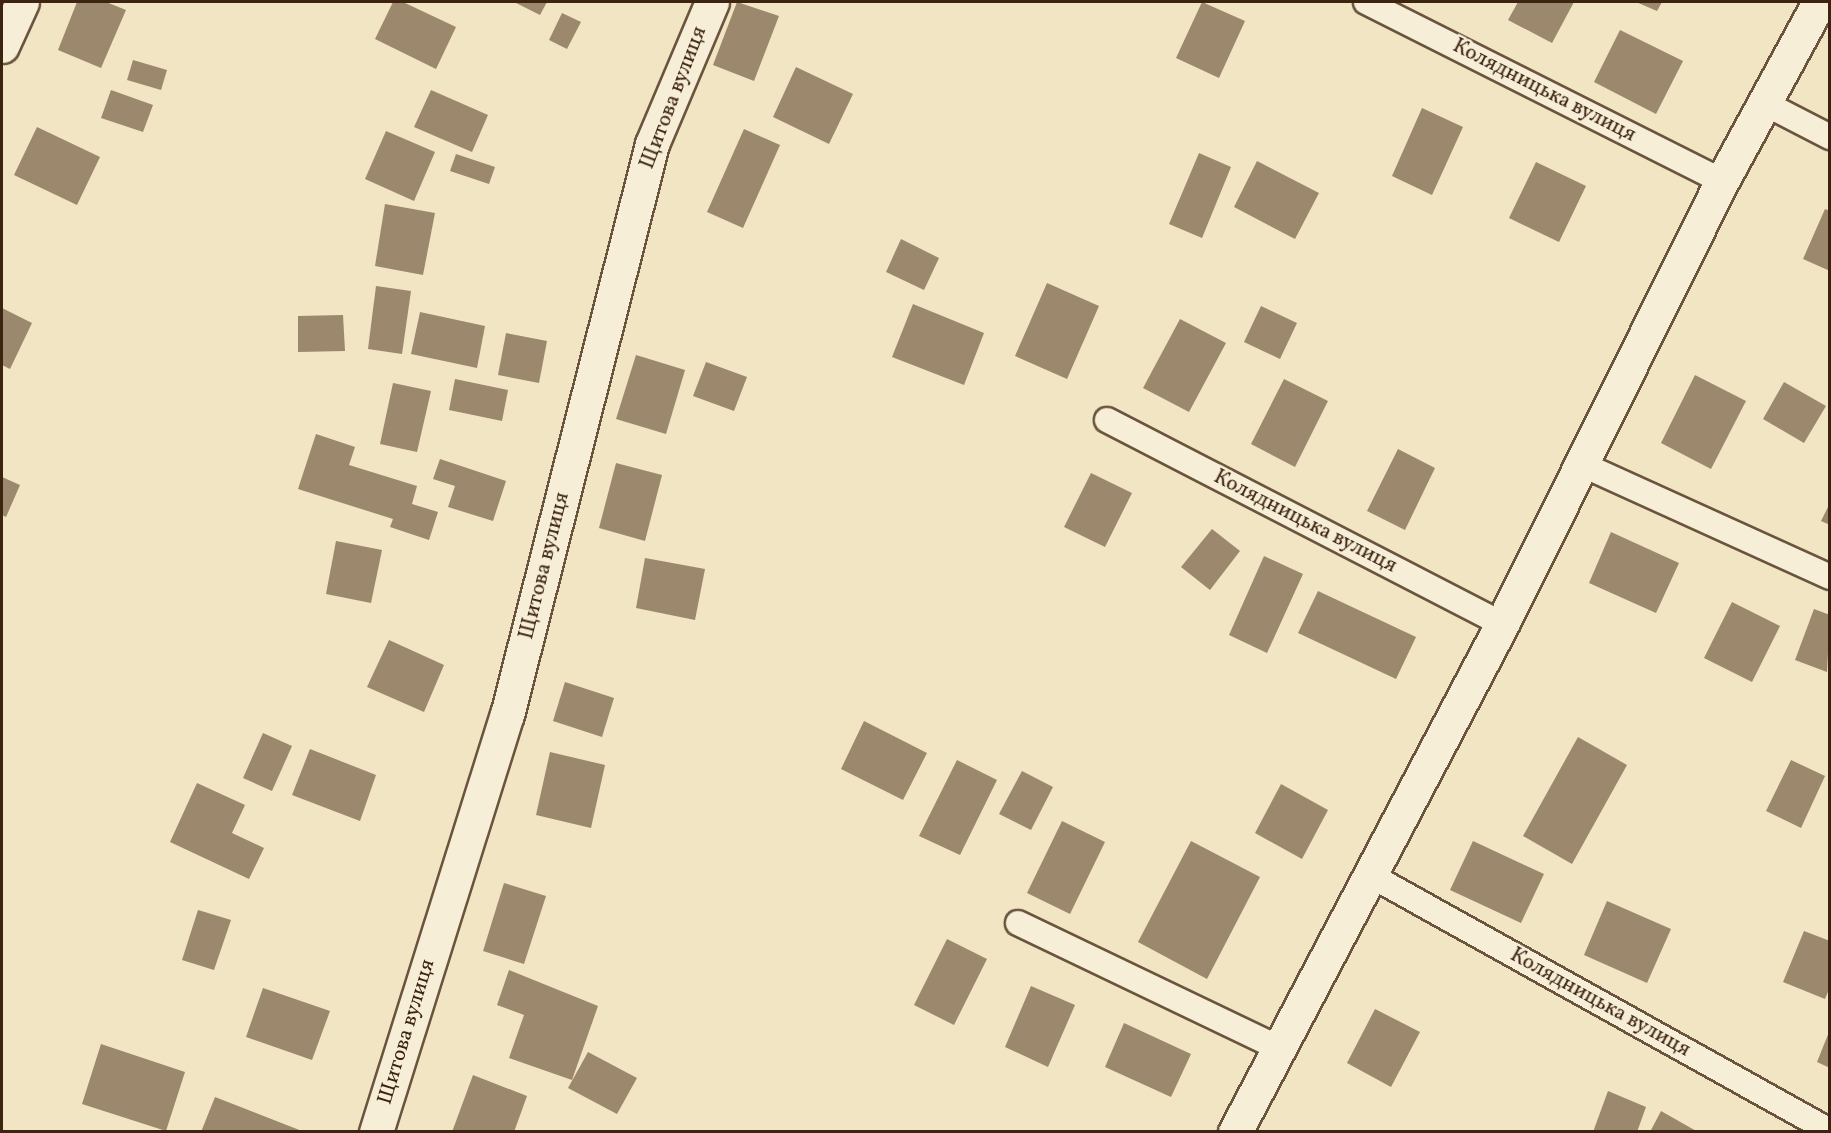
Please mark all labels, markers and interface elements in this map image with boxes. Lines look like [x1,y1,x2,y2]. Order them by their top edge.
street label: Щитова вулиця [635,23,713,173]
street label: Колядницька вулиця [1448,34,1640,148]
street label: Колядницька вулиця [1209,465,1401,579]
street label: Щитова вулиця [515,490,575,642]
street label: Колядницька вулиця [1505,943,1695,1063]
street label: Щитова вулиця [373,956,441,1108]

